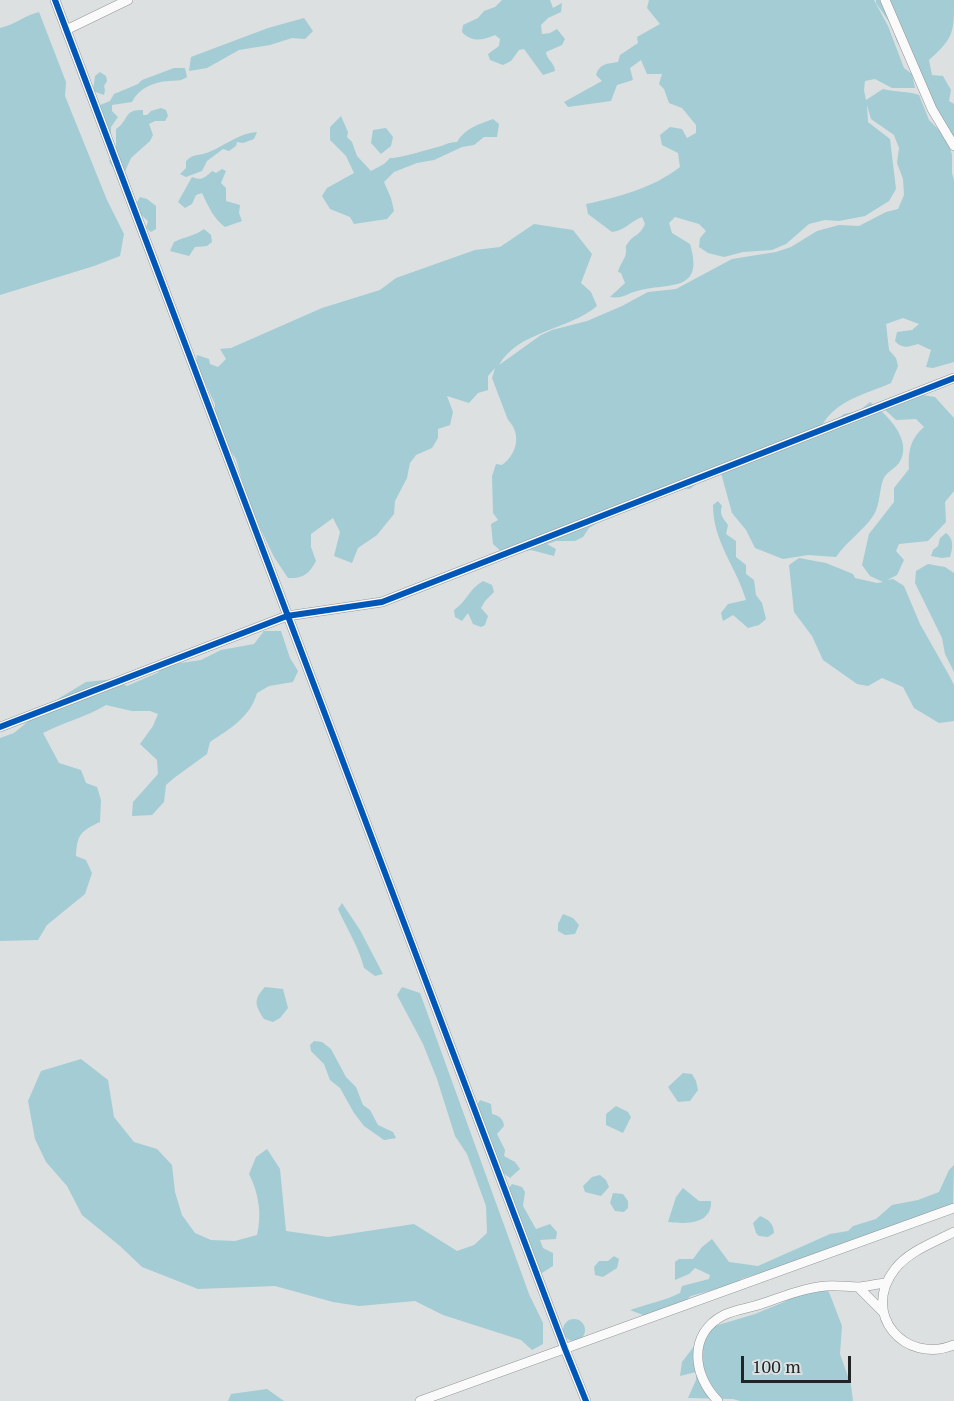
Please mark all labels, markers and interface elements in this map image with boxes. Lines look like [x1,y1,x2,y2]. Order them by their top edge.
scale bar [744,1344,854,1382]
text: 100 m [752,1354,801,1378]

